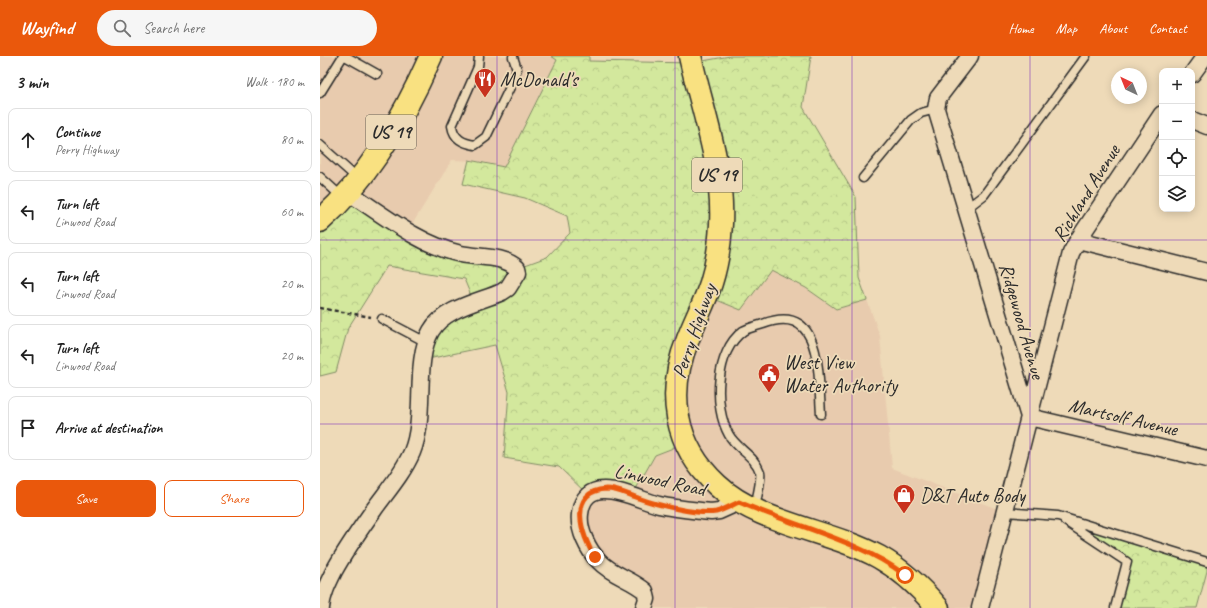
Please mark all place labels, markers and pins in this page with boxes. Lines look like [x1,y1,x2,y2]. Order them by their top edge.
restaurant icon: McDonald's [472,66,498,99]
place label: McDonald's [500,67,580,92]
place label: West View Water Authority [784,350,899,398]
public building icon: West View Water Authority [756,361,782,394]
shop icon: D&T Auto Body [891,482,917,515]
place label: D&T Auto Body [920,483,1027,508]

